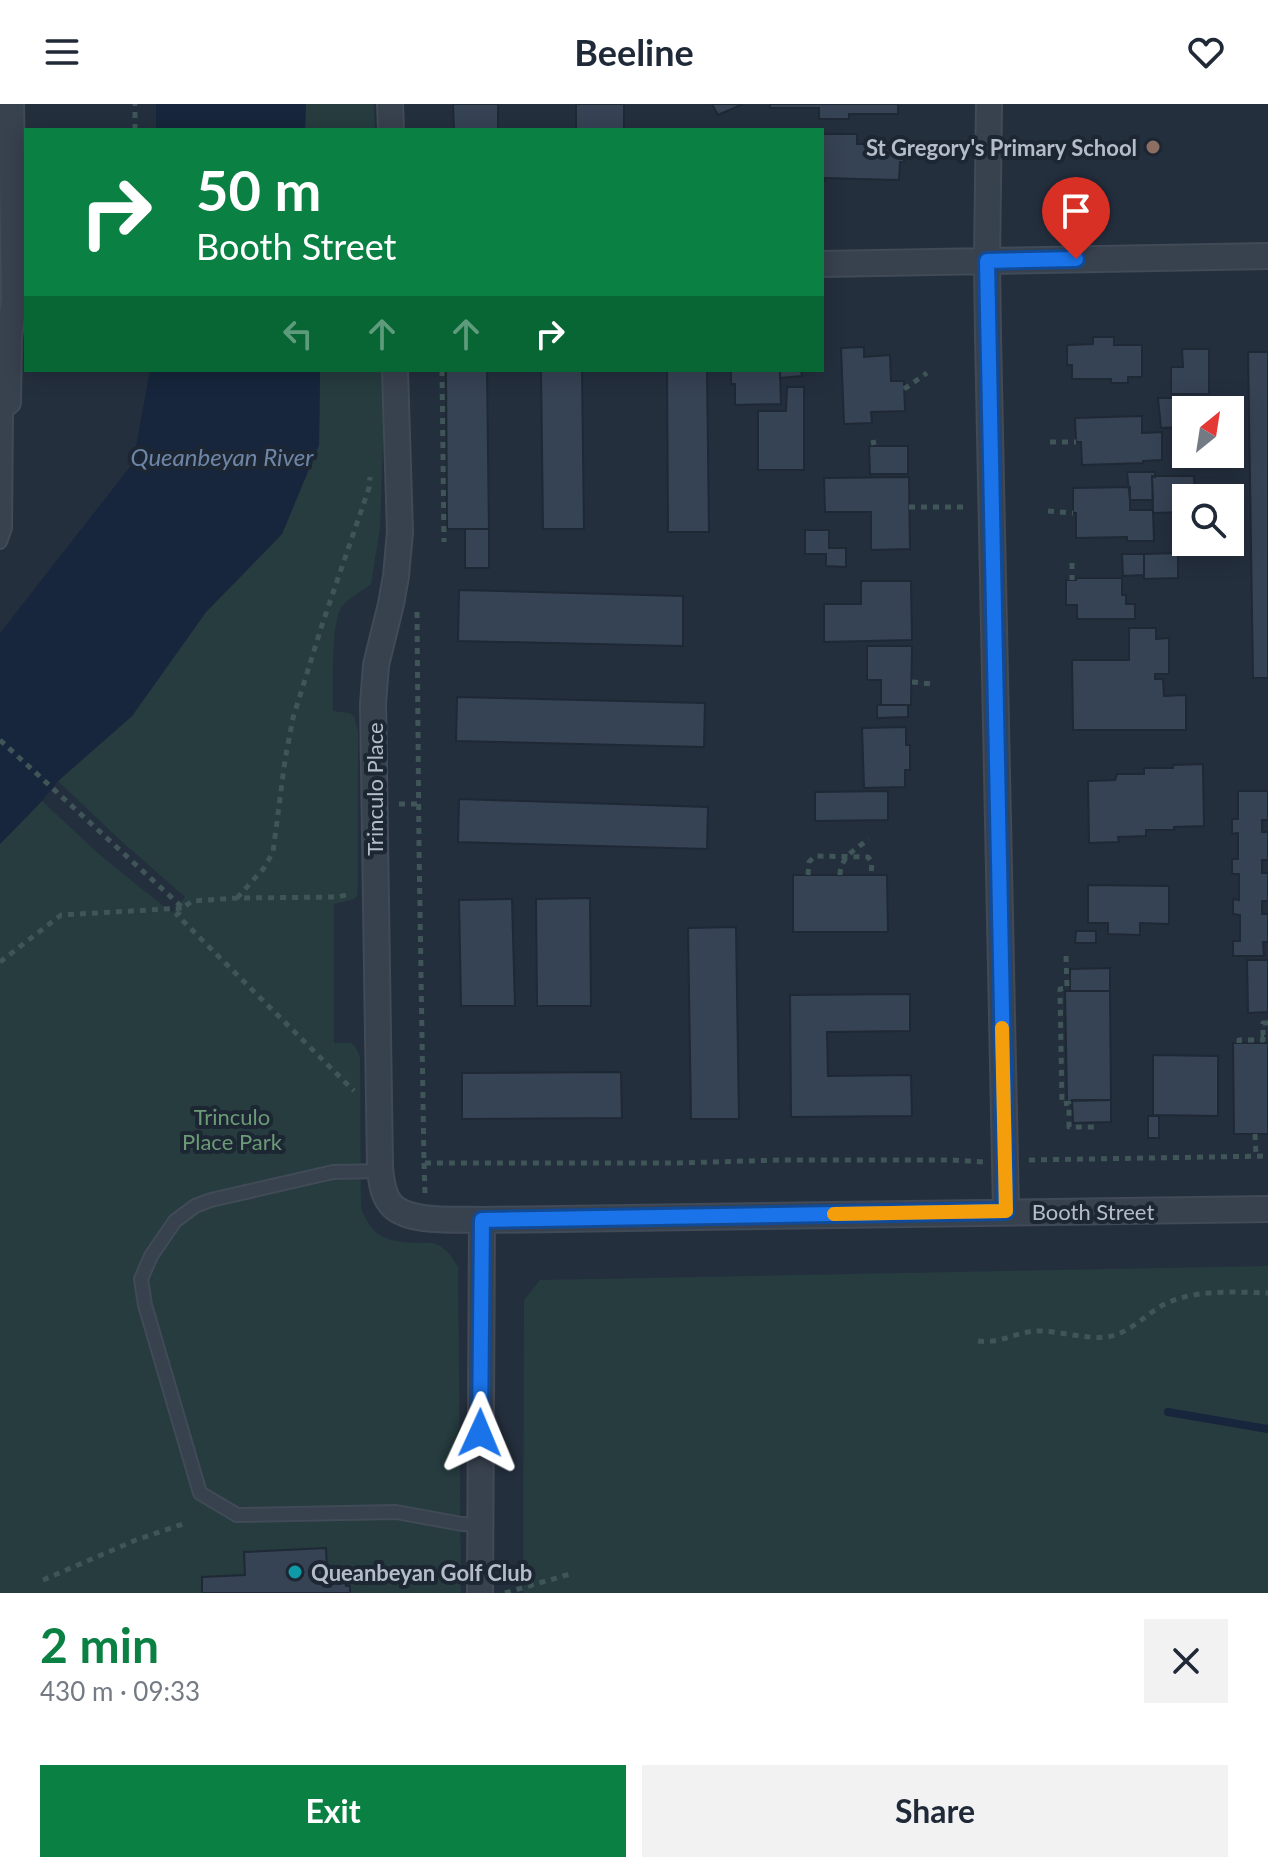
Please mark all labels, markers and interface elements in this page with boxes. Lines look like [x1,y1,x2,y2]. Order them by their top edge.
icon: menu [40,30,84,74]
text: Beeline [574,30,694,74]
icon: heart [1184,30,1228,74]
place label: St Gregory's Primary School [866,134,1137,161]
marker: St Gregory's Primary School [1144,138,1162,156]
text: 50 m [196,156,321,223]
icon: right [64,160,168,264]
pin [1042,177,1110,259]
icon: arrive [1054,189,1098,233]
text: Booth Street [196,224,397,268]
icon: left [276,312,320,356]
icon: ahead [360,312,404,356]
icon: ahead [444,312,488,356]
icon: right [528,312,572,356]
north arrow [1172,396,1244,468]
map controls [1172,396,1244,556]
water label: Queanbeyan River [131,442,314,471]
button: search [1172,484,1244,556]
street label: Trinculo Place [361,722,388,856]
park label: Trinculo Place Park [182,1103,283,1155]
street label: Booth Street [1032,1198,1154,1225]
position arrow [438,1391,522,1475]
place label: Queanbeyan Golf Club [311,1559,532,1586]
marker: Queanbeyan Golf Club [286,1563,304,1581]
text: 2 min [40,1616,159,1673]
button: close [1144,1619,1228,1703]
text: 430 m · 09:33 [40,1675,200,1707]
button: Exit [40,1765,626,1857]
button: Share [642,1765,1228,1857]

